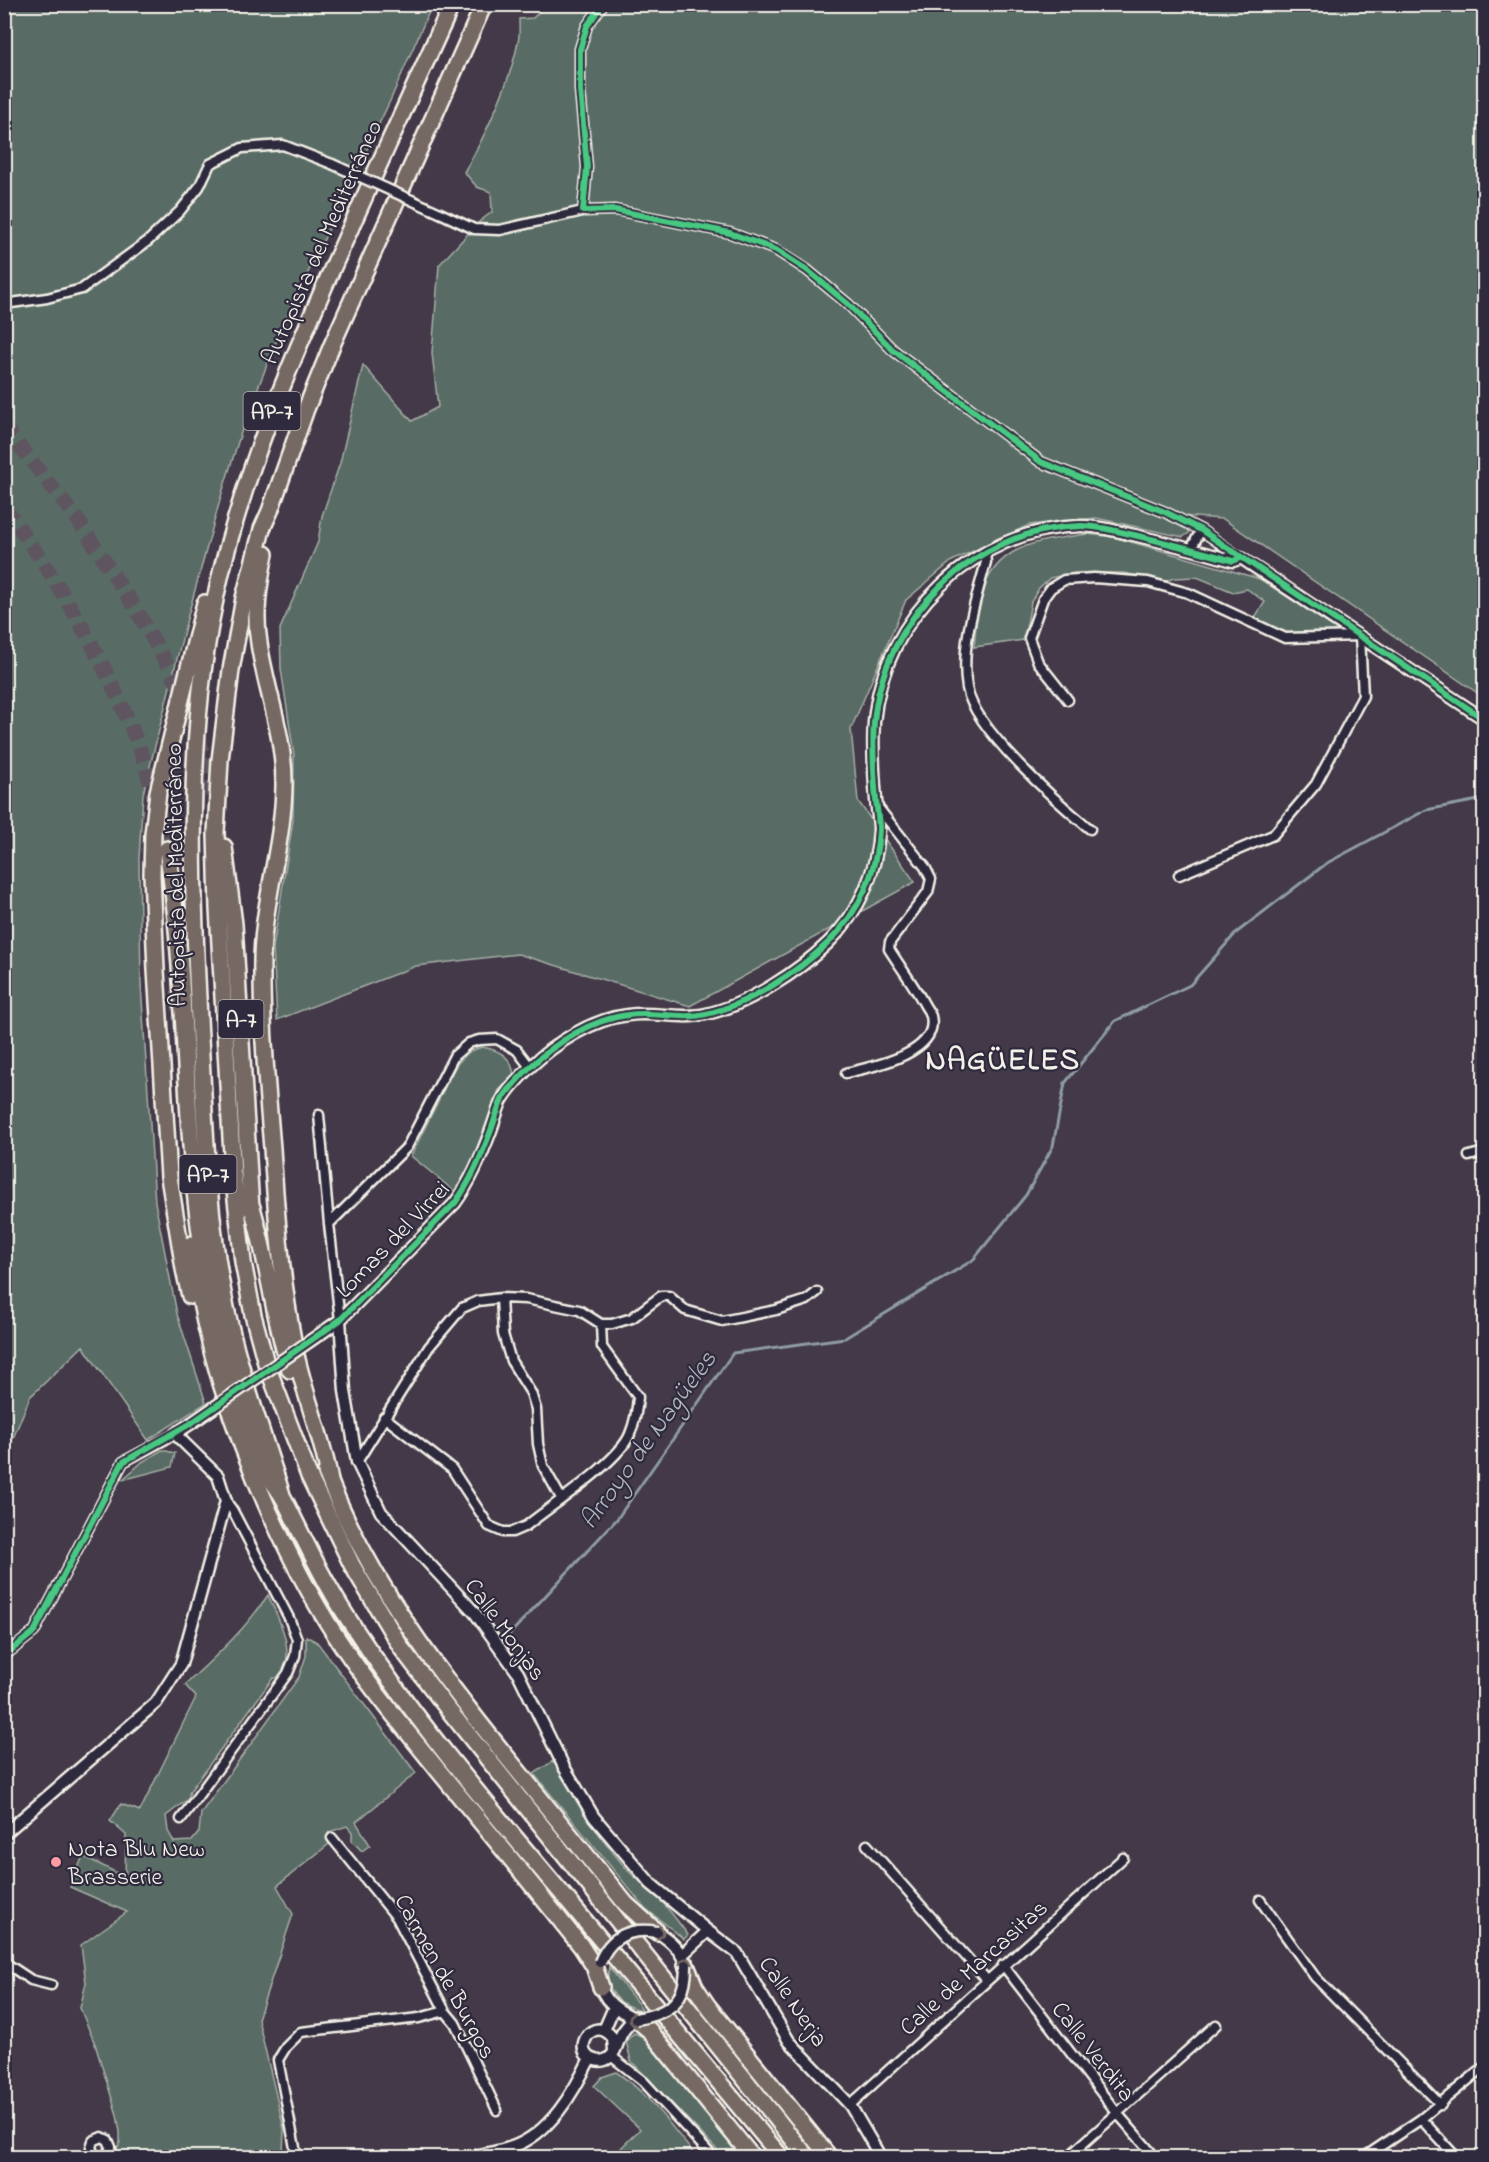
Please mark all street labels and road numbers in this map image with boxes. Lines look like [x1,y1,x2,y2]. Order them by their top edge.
street label: Autopista del Mediterráneo [254,115,393,371]
road number: AP-7 [244,392,300,430]
street label: Autopista del Mediterráneo [158,743,197,1007]
road number: A-7 [218,1000,264,1038]
road number: AP-7 [180,1155,236,1193]
street label: Lomas del Virrei [328,1174,459,1308]
street label: Calle Monjas [455,1572,553,1689]
street label: Carmen de Burgos [384,1888,504,2066]
street label: Calle de Marcasitas [893,1892,1057,2045]
street label: Calle Nerja [749,1950,835,2055]
street label: Calle Verdita [1042,1995,1143,2110]

